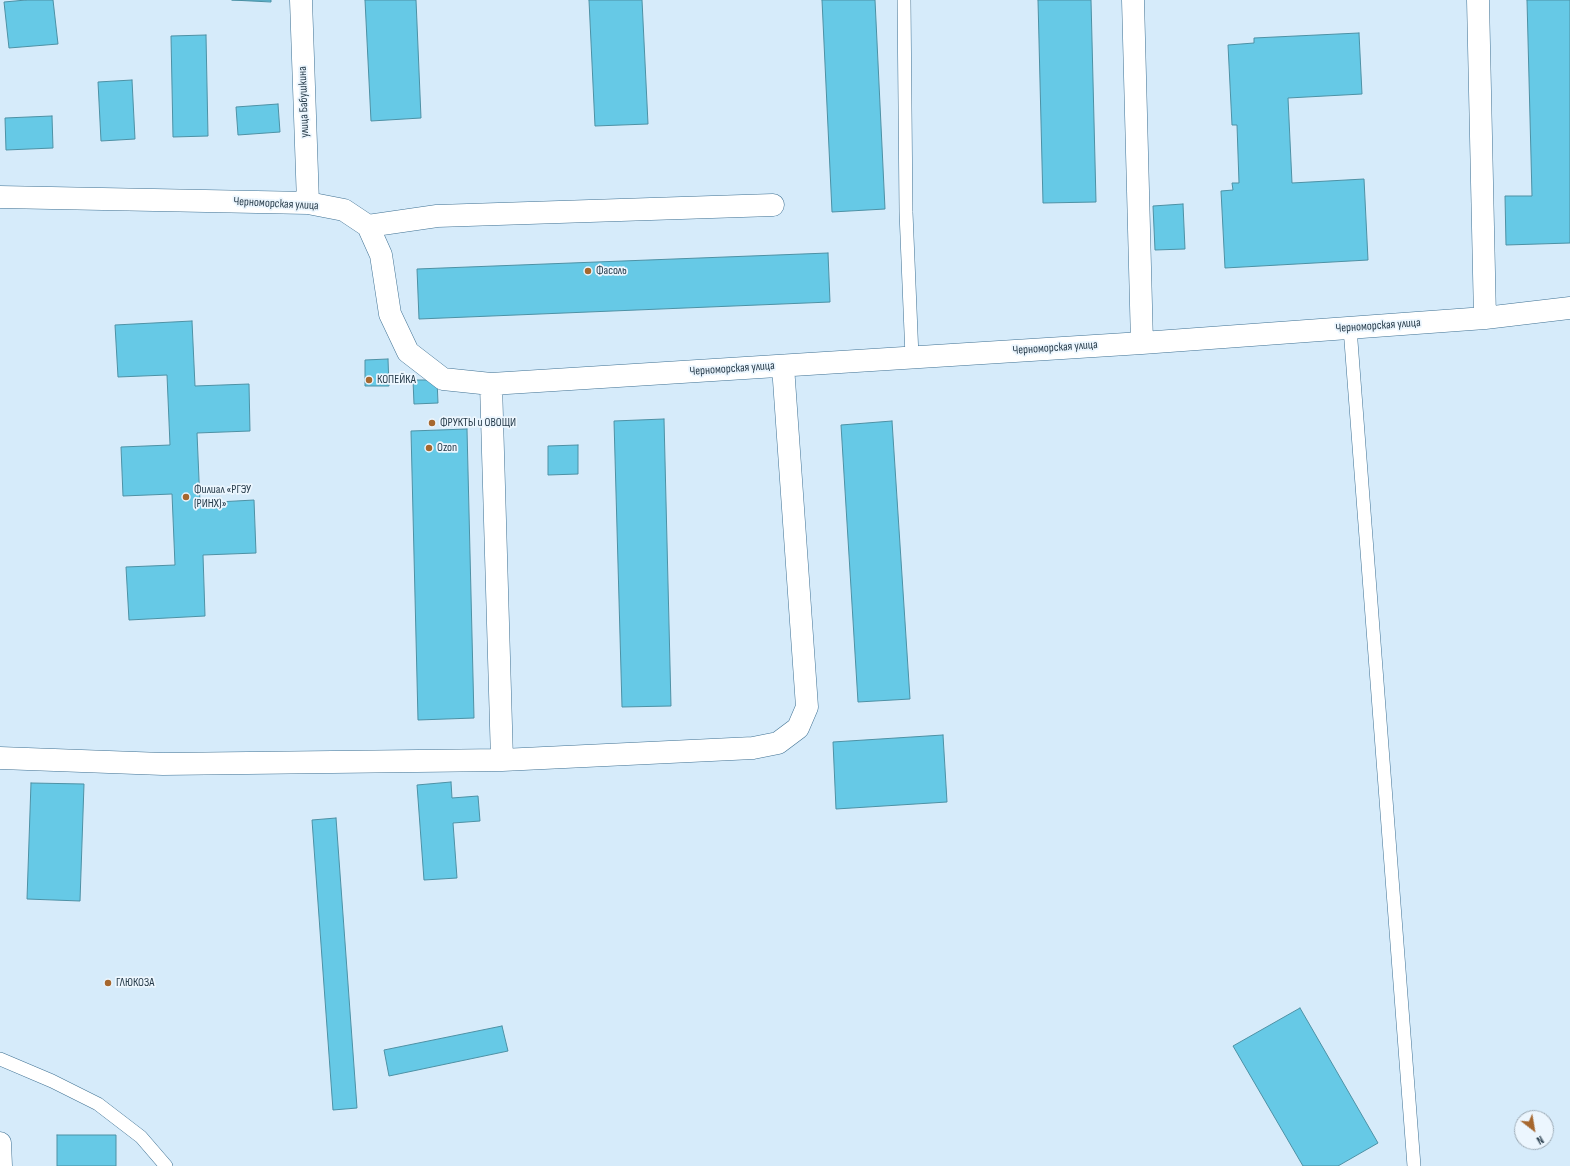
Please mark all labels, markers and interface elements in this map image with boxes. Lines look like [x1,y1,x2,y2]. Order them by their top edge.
street label: улица Бабушкина [296,66,312,138]
street label: Черноморская улица [233,195,319,213]
place label: Фасоль [596,264,627,278]
marker: Фасоль [583,266,593,276]
street label: Черноморская улица [1335,316,1421,336]
street label: Черноморская улица [1012,338,1098,358]
street label: Черноморская улица [689,359,775,379]
place label: КОПЕЙКА [377,373,416,387]
marker: КОПЕЙКА [364,375,374,385]
place label: ФРУКТЫ и ОВОЩИ [440,416,516,430]
marker: ФРУКТЫ и ОВОЩИ [427,418,437,428]
place label: Ozon [437,441,457,455]
marker: Ozon [424,443,434,453]
place label: Филиал «РГЭУ (РИНХ)» [194,483,251,511]
marker: Филиал «РГЭУ (РИНХ)» [181,492,191,502]
place label: ГЛЮКОЗА [116,976,154,990]
marker: ГЛЮКОЗА [103,978,113,988]
north arrow [1514,1110,1554,1150]
text: N [1534,1133,1546,1147]

